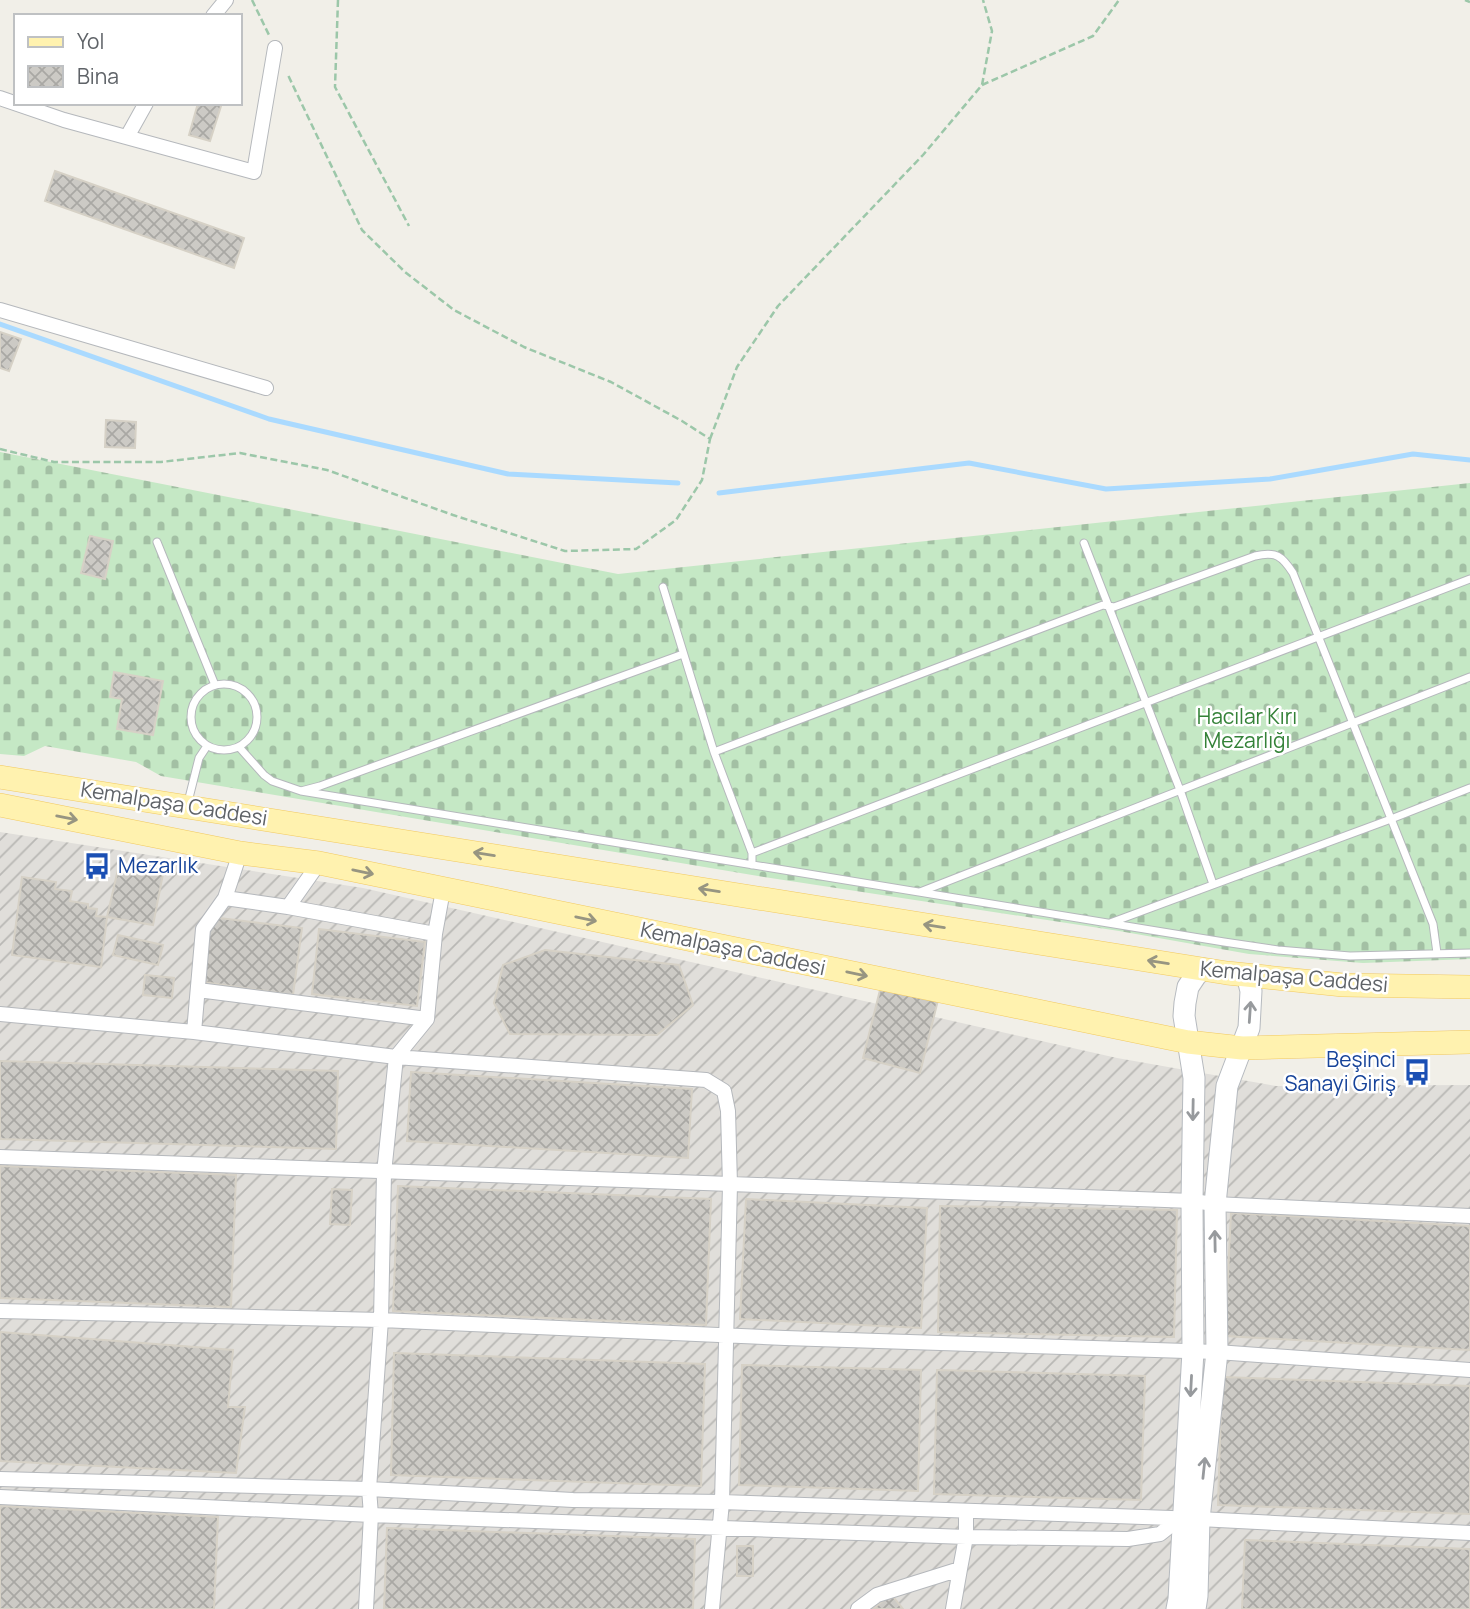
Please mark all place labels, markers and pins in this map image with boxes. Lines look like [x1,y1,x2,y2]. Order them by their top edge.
bus stop icon: Mezarlık [82,851,112,881]
place label: Mezarlık [118,851,198,879]
place label: Beşinci Sanayi Giriş [1284,1045,1396,1097]
bus stop icon: Beşinci Sanayi Giriş [1402,1057,1432,1087]

